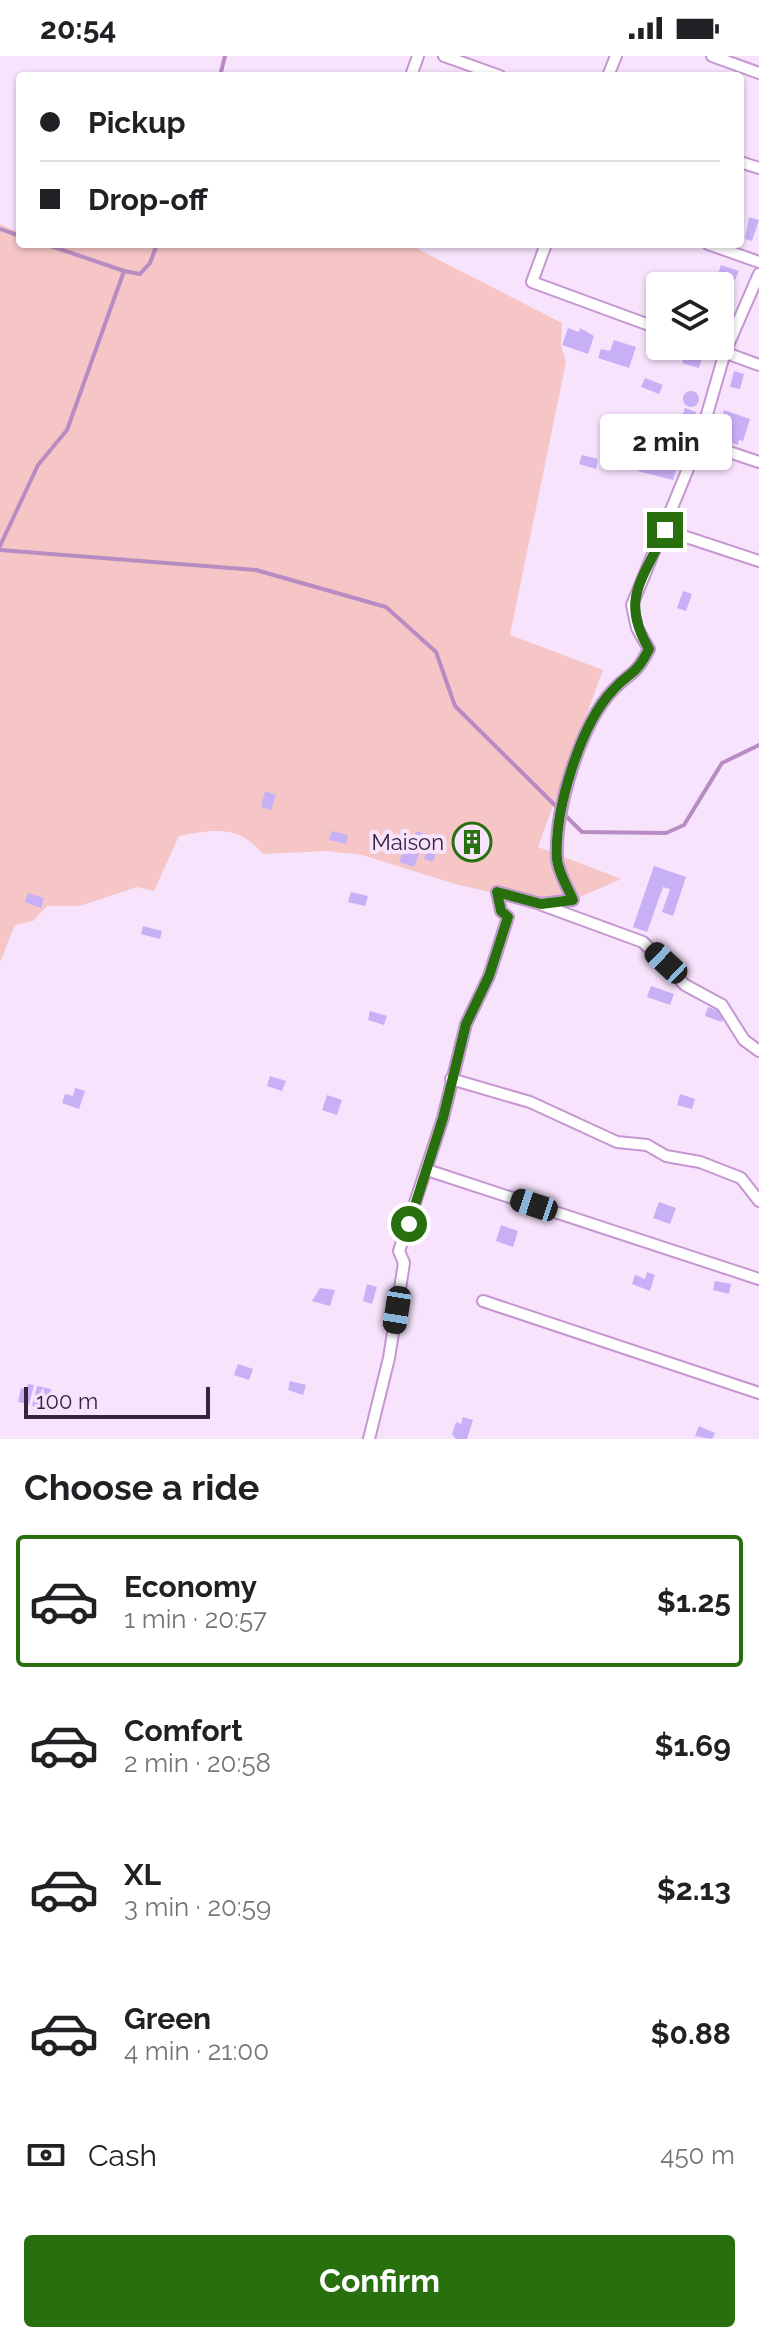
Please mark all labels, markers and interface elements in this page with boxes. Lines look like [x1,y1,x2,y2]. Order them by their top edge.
text: 20:54 [40,11,117,46]
text: Pickup [88,105,186,140]
text: Drop-off [88,182,208,217]
map controls [646,272,734,360]
button: layers [646,272,734,360]
callout: 2 min [599,414,731,470]
text: 2 min [632,427,700,457]
route end [647,512,683,548]
building icon: Maison [451,821,493,863]
place label: Maison [371,829,444,855]
car [640,938,692,988]
car [507,1186,561,1224]
route start [391,1206,427,1242]
car [381,1284,413,1336]
scale bar [24,1383,210,1419]
text: 100 m [36,1388,98,1414]
text: Choose a ride [24,1466,259,1508]
icon: car [28,1565,100,1637]
text: Economy [124,1569,257,1604]
text: $1.25 [657,1584,731,1619]
text: 1 min · 20:57 [124,1604,267,1634]
icon: car [28,1709,100,1781]
text: Comfort [124,1713,243,1748]
text: $1.69 [655,1728,731,1763]
text: 2 min · 20:58 [124,1748,271,1778]
icon: car [28,1853,100,1925]
text: XL [124,1857,161,1892]
text: $2.13 [657,1872,731,1907]
text: 3 min · 20:59 [124,1892,271,1922]
icon: car [28,1997,100,2069]
text: Green [124,2001,211,2036]
text: $0.88 [651,2016,731,2051]
text: 4 min · 21:00 [124,2036,269,2066]
icon: cash [24,2133,68,2177]
text: Cash [88,2138,157,2173]
text: 450 m [660,2140,735,2170]
button: Confirm [24,2235,735,2327]

